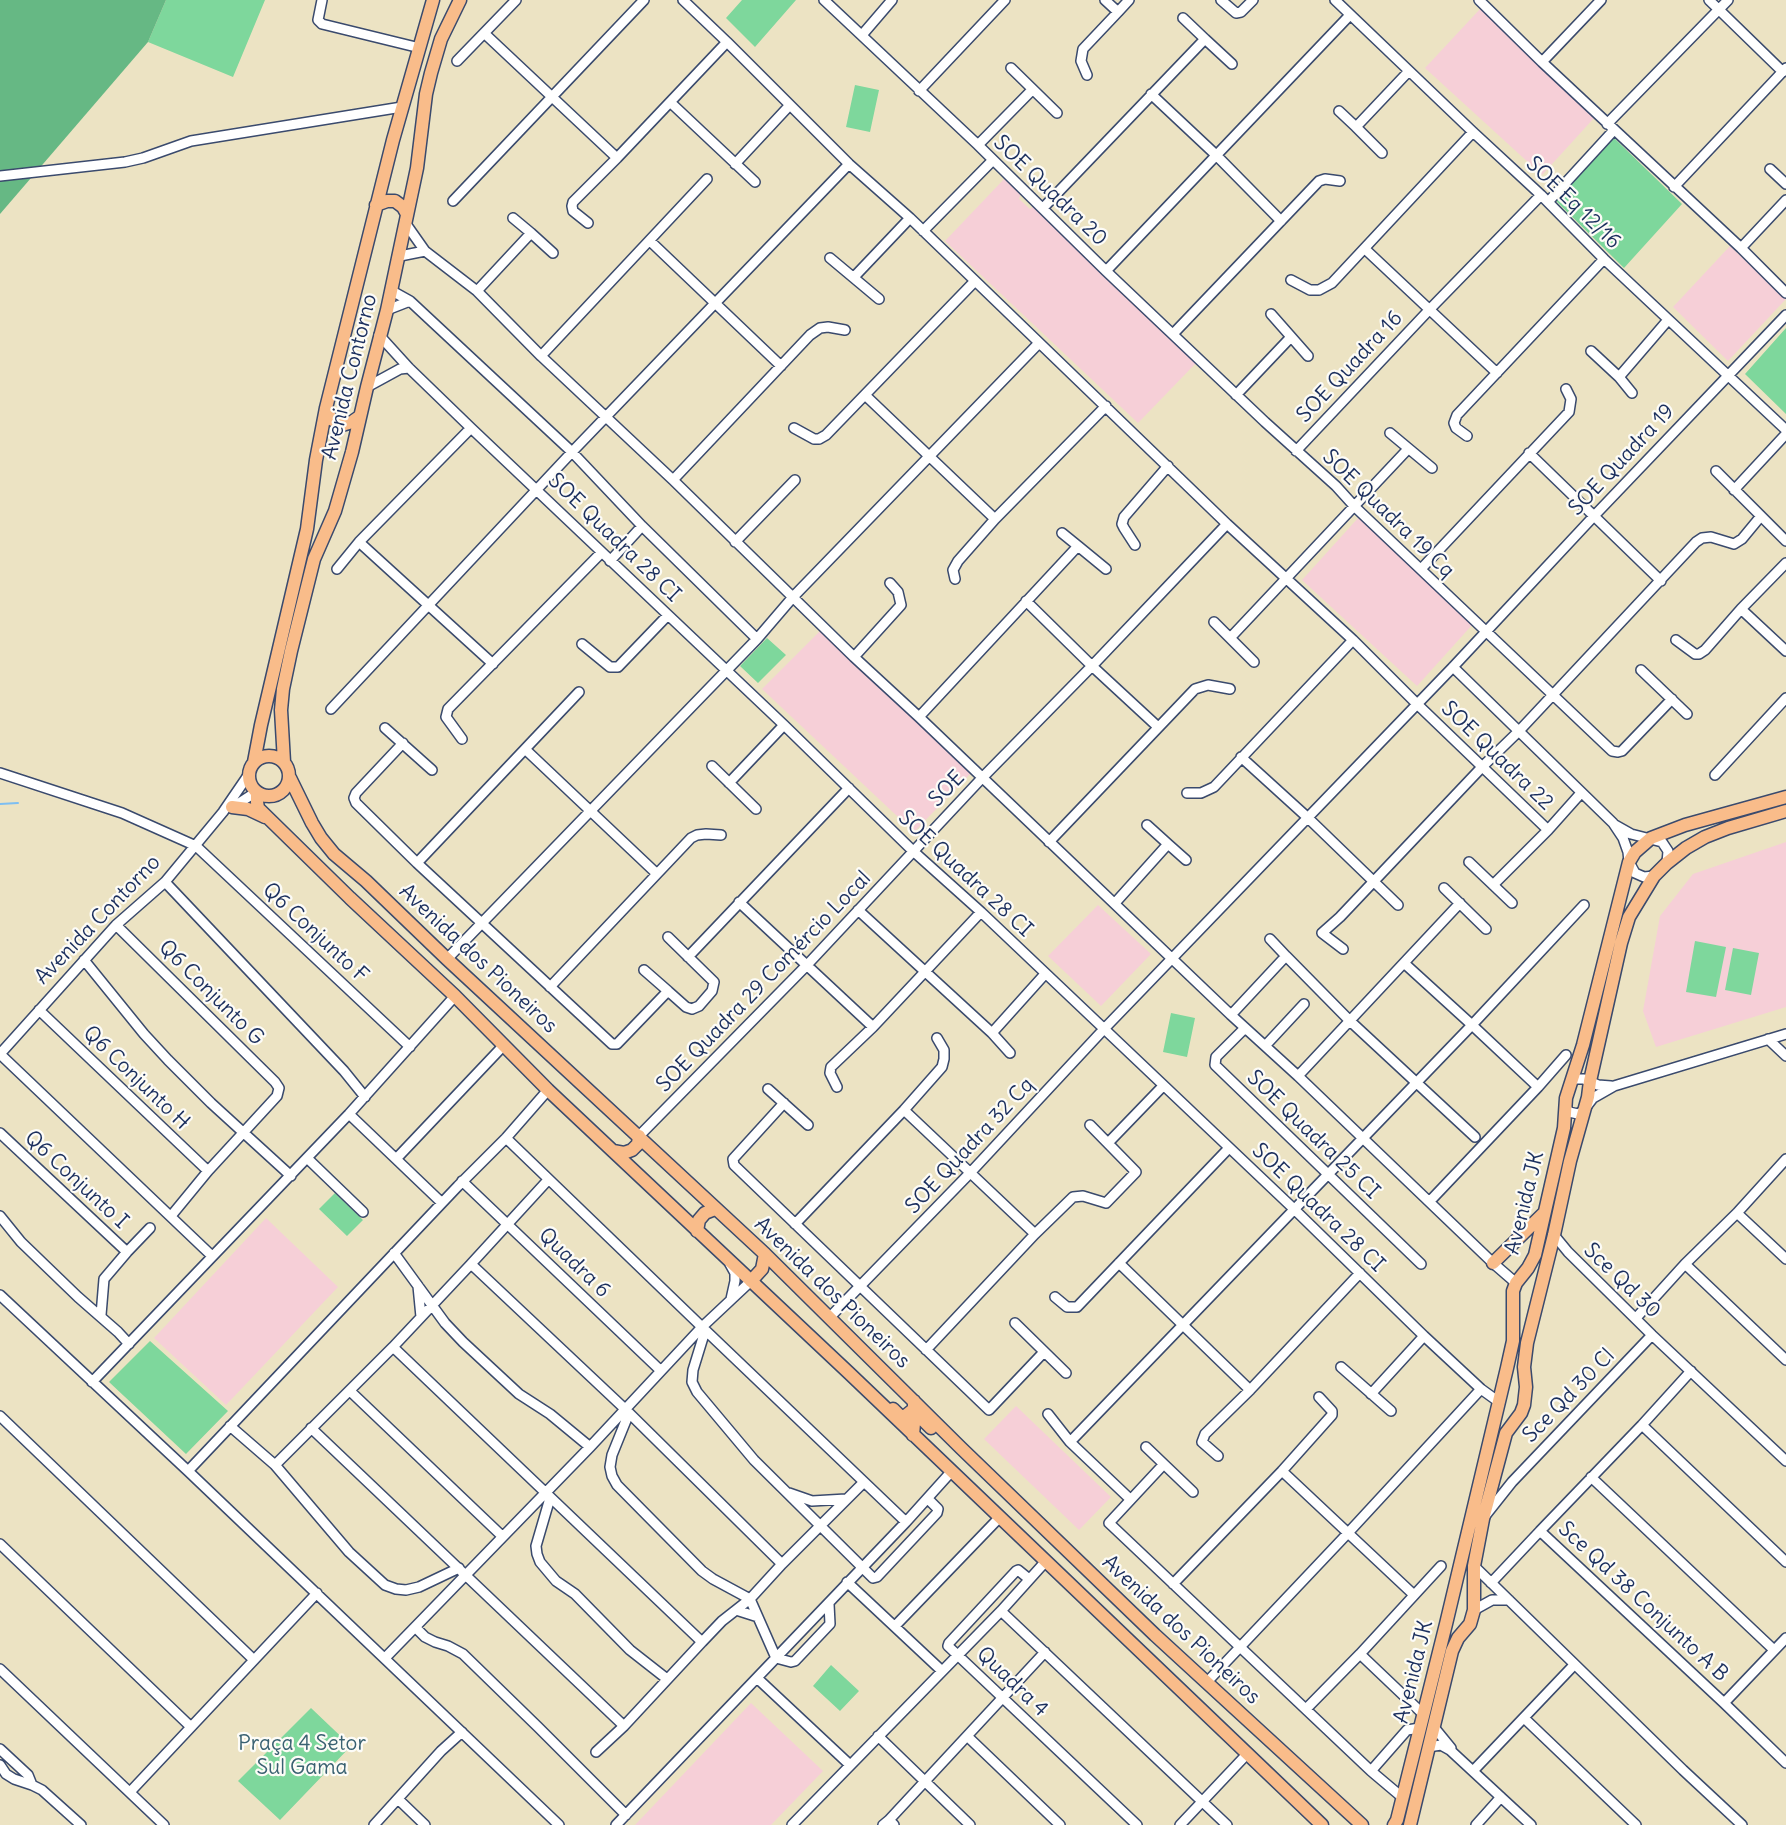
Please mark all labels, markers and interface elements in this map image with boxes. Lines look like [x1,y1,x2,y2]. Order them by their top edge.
street label: SOE Quadra 20 [988,130,1112,252]
street label: SOE Eq 12/16 [1520,152,1626,254]
street label: Avenida Contorno [317,292,383,462]
street label: SOE Quadra 16 [1292,306,1408,428]
street label: SOE Quadra 19 [1564,399,1680,521]
street label: SOE Quadra 19 Cq [1317,445,1459,583]
street label: SOE Quadra 28 CI [543,468,685,608]
street label: SOE Quadra 22 [1436,696,1558,816]
street label: SOE [924,766,970,812]
street label: SOE Quadra 28 CI [893,805,1037,943]
street label: Avenida Contorno [30,850,166,990]
street label: SOE Quadra 29 Comércio Local [652,866,876,1098]
street label: Q6 Conjunto F [257,878,373,988]
street label: Avenida dos Pioneiros [394,879,562,1039]
street label: Q6 Conjunto G [153,935,269,1051]
street label: Q6 Conjunto H [77,1021,195,1135]
street label: SOE Quadra 25 CI [1242,1065,1384,1205]
street label: SOE Quadra 32 Cq [901,1073,1039,1219]
street label: Q6 Conjunto I [19,1126,133,1234]
street label: SOE Quadra 28 CI [1247,1138,1389,1278]
street label: Avenida JK [1500,1149,1550,1257]
street label: Avenida dos Pioneiros [749,1212,915,1374]
street label: Quadra 6 [533,1223,615,1303]
street label: Sce Qd 30 [1578,1238,1666,1324]
street label: Sce Qd 30 Cl [1518,1344,1620,1448]
street label: Sce Qd 38 Conjunto A B [1553,1517,1733,1687]
street label: Avenida dos Pioneiros [1097,1550,1265,1710]
street label: Avenida JK [1389,1618,1439,1726]
street label: Quadra 4 [971,1642,1053,1722]
park label: Praça 4 Setor Sul Gama [238,1731,366,1781]

